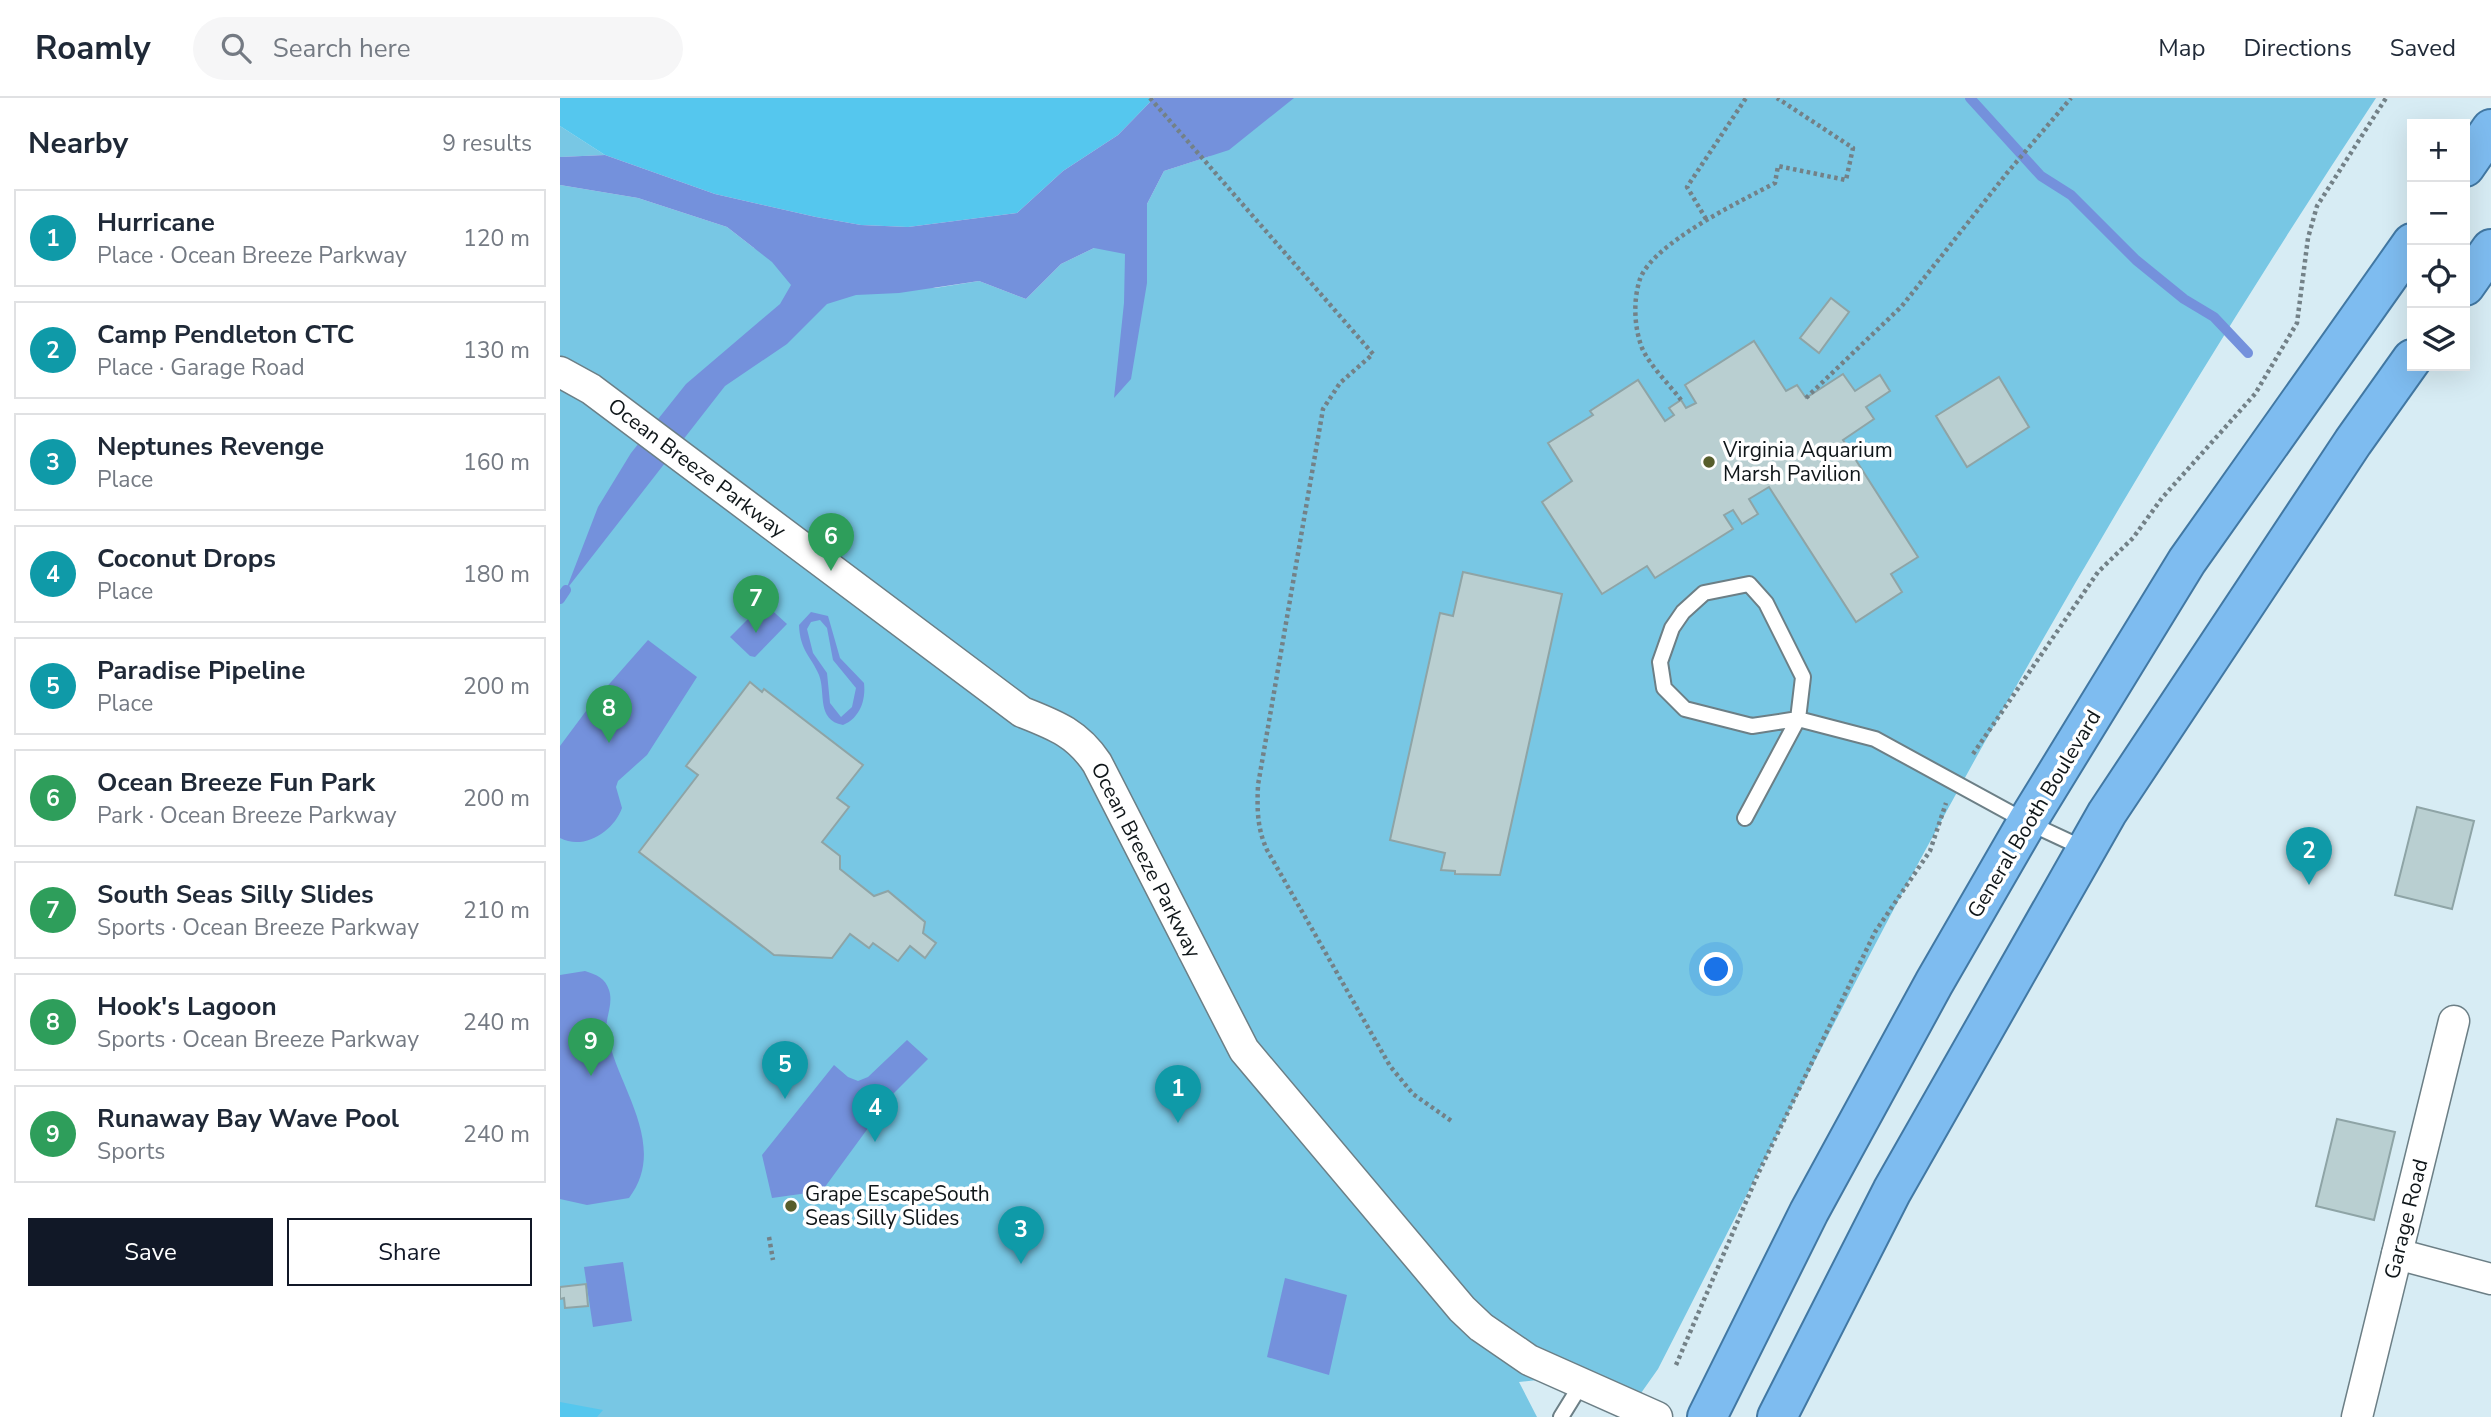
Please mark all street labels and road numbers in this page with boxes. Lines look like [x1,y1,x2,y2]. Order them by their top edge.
street label: Ocean Breeze Parkway [602,392,792,544]
street label: General Booth Boulevard [1961,705,2107,923]
street label: Ocean Breeze Parkway [1084,757,1208,963]
street label: Garage Road [2378,1156,2434,1282]

